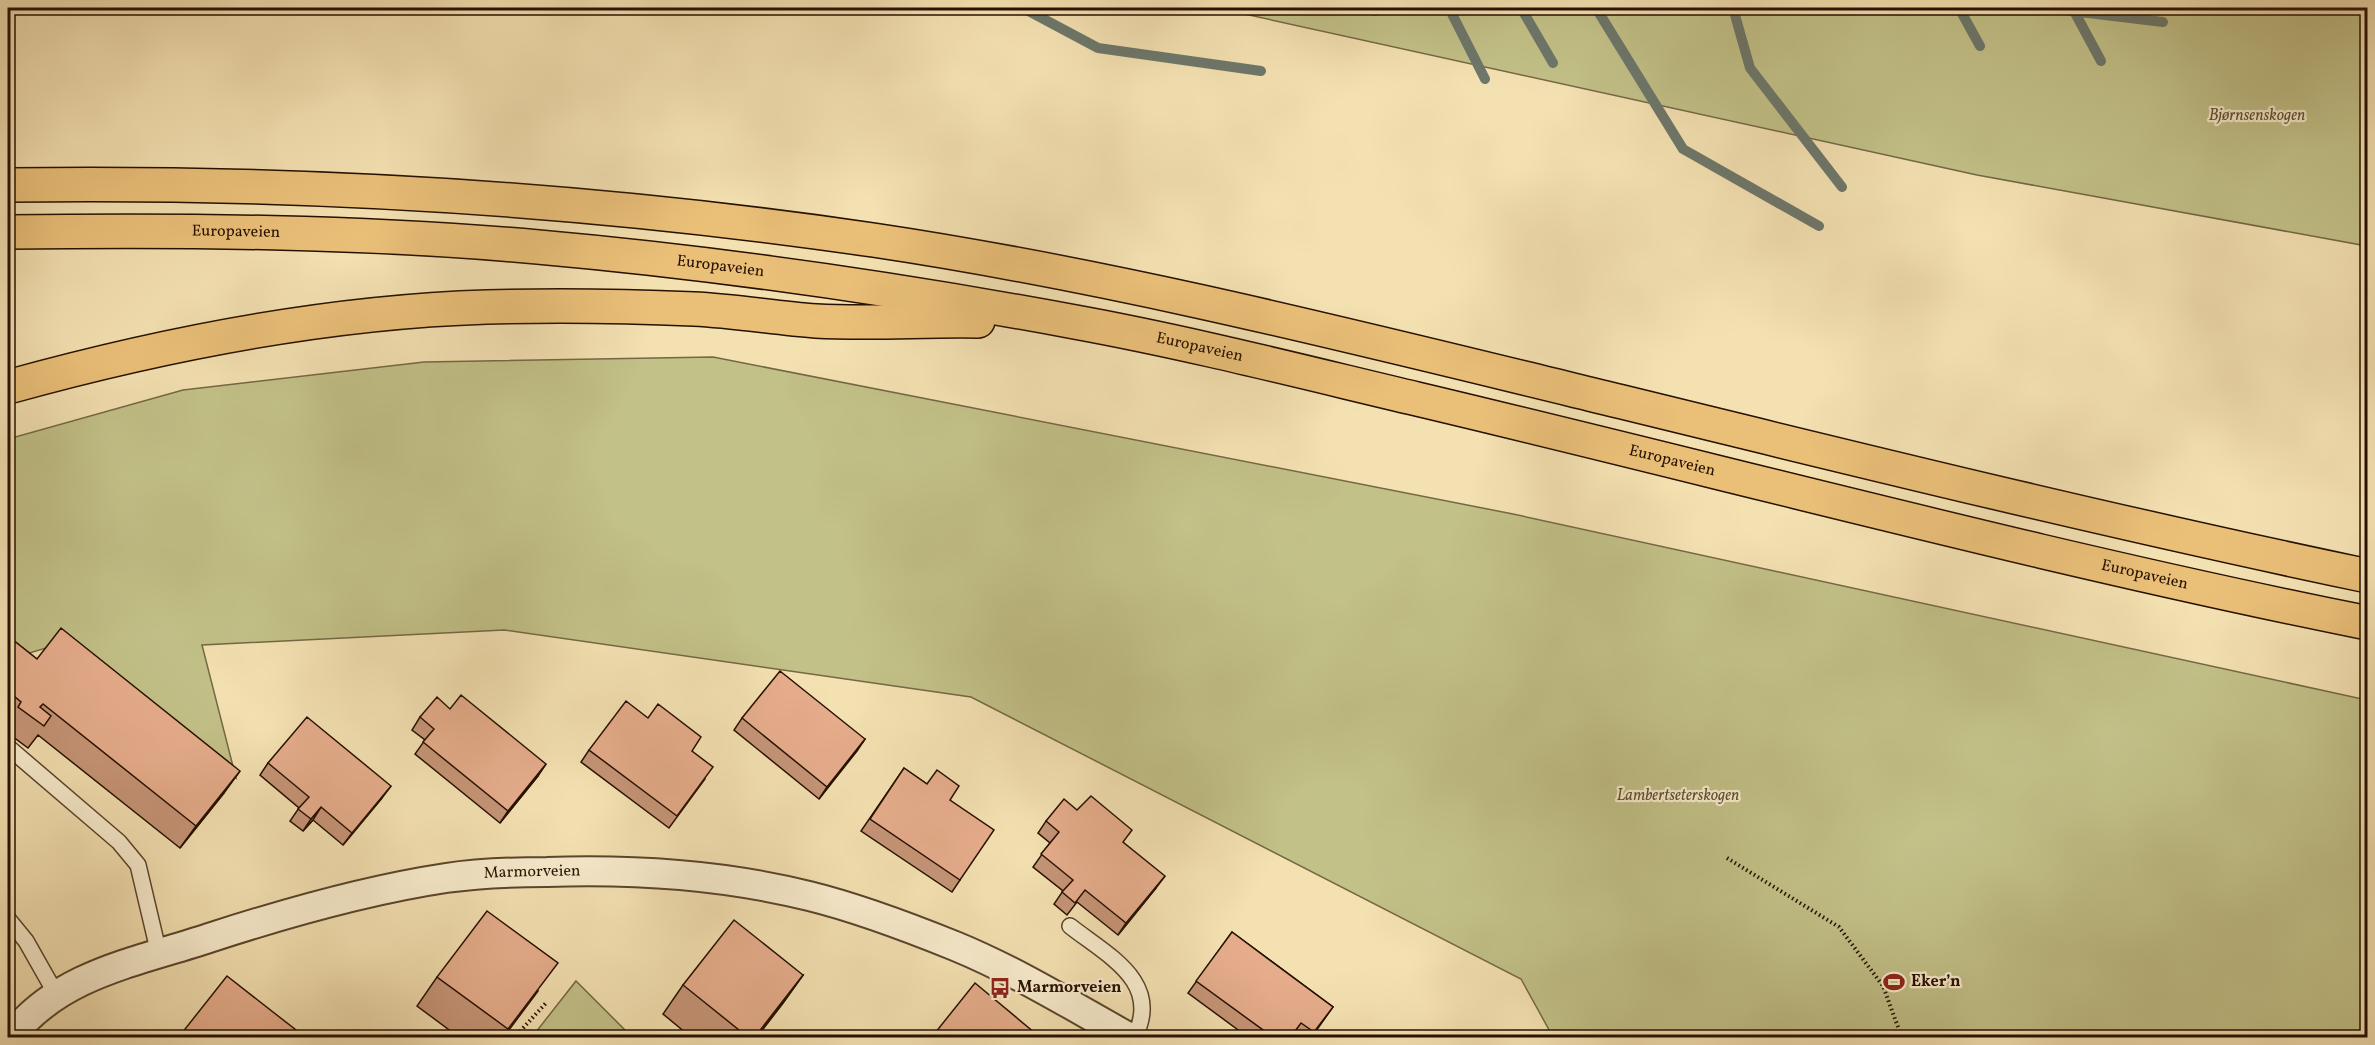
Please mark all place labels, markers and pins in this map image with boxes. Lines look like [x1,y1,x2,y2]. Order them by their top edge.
sports icon: Eker’n [1882,970,1906,994]
place label: Eker’n [1911,971,1961,993]
bus stop icon: Marmorveien [988,976,1012,1000]
place label: Marmorveien [1017,977,1122,999]

